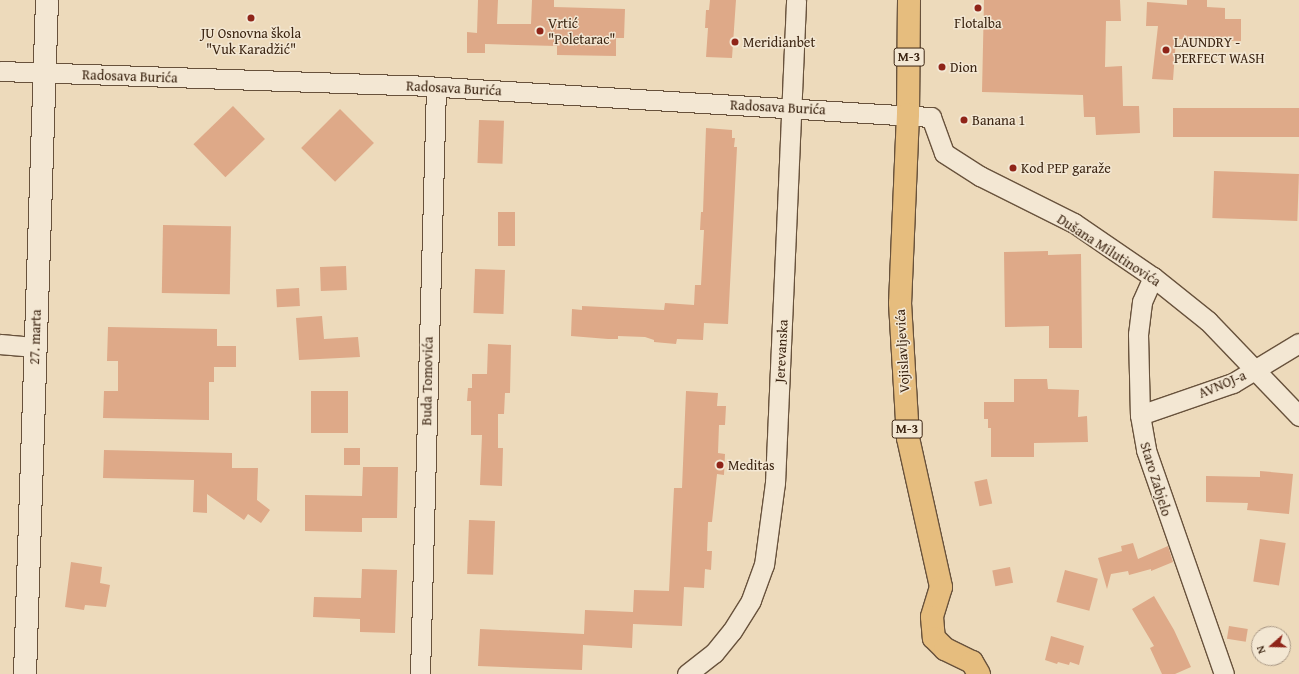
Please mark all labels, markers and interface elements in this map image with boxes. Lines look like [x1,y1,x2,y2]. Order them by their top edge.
marker: Flotalba [973,3,983,13]
marker: JU Osnovna škola "Vuk Karadžić" [246,13,256,23]
place label: Vrtić "Poletarac" [548,15,615,48]
place label: Flotalba [954,15,1002,31]
place label: JU Osnovna škola "Vuk Karadžić" [201,25,301,58]
marker: Vrtić "Poletarac" [535,26,545,36]
place label: Meridianbet [743,34,815,50]
place label: LAUNDRY - PERFECT WASH [1174,34,1265,66]
marker: Meridianbet [730,37,740,47]
marker: LAUNDRY - PERFECT WASH [1161,45,1171,55]
road number: M-3 [893,46,925,68]
place label: Dion [950,59,977,75]
marker: Dion [937,62,947,72]
street label: Radosava Burića [82,66,178,86]
street label: Radosava Burića [406,77,502,99]
street label: Radosava Burića [730,96,826,118]
place label: Banana 1 [972,112,1025,128]
marker: Banana 1 [959,115,969,125]
place label: Kod PEP garaže [1021,160,1111,176]
marker: Kod PEP garaže [1008,163,1018,173]
street label: Dušana Milutinovića [1054,210,1164,290]
street label: 27. marta [26,309,44,365]
street label: Vojislavljevića [891,309,913,393]
street label: Jerevanska [771,319,791,383]
street label: Buda Tomovića [418,336,436,426]
street label: AVNOJ-a [1196,366,1248,402]
road number: M-3 [891,418,923,440]
street label: Staro Zabjelo [1137,440,1175,518]
place label: Meditas [728,457,775,473]
marker: Meditas [715,460,725,470]
north arrow [1251,626,1291,666]
text: N [1252,644,1269,656]

